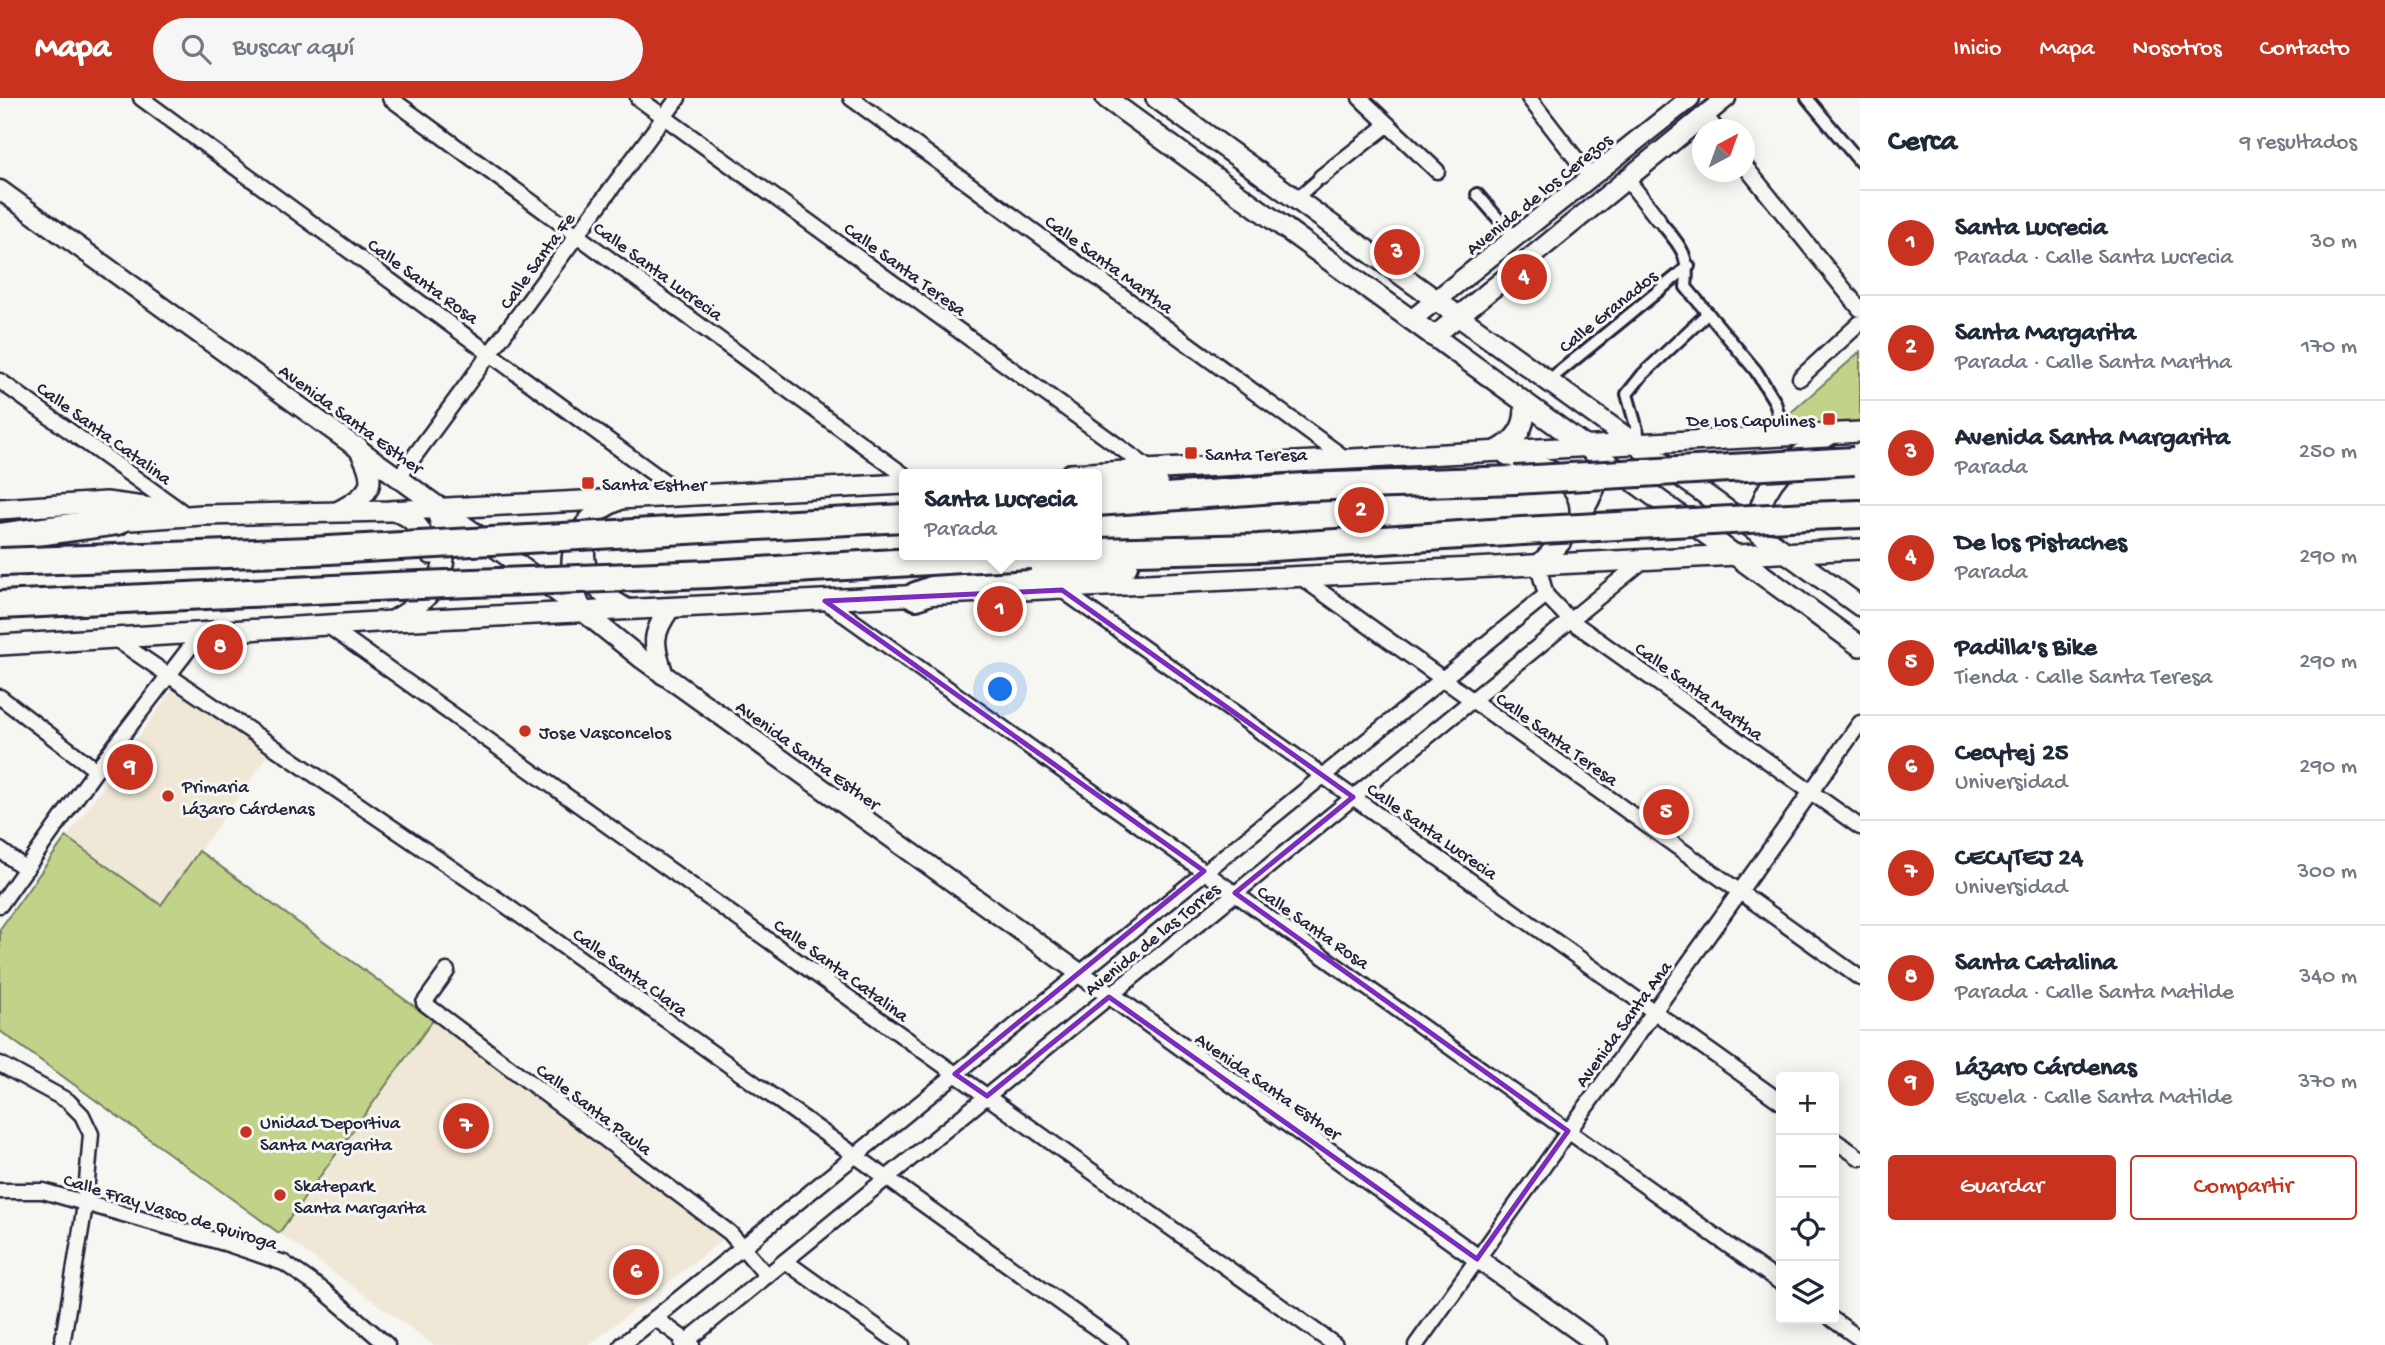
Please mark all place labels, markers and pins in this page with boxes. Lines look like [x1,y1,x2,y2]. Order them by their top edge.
pin: 3 [1374,226,1420,278]
pin: 4 [1501,251,1547,303]
place label: De Los Capulines [1685,411,1816,434]
marker: De Los Capulines [1821,411,1837,427]
marker: Santa Teresa [1183,445,1199,461]
place label: Santa Teresa [1205,445,1309,468]
marker: Santa Esther [580,475,596,491]
place label: Santa Esther [602,475,709,498]
pin: 2 [1338,484,1384,536]
pin: 1 [977,583,1023,635]
pin: 8 [197,621,243,673]
marker: Jose Vasconcelos [517,723,533,739]
place label: Jose Vasconcelos [539,723,672,746]
pin: 9 [107,741,153,793]
place label: Primaria Lázaro Cárdenas [181,777,316,822]
pin: 5 [1643,786,1689,838]
marker: Primaria Lázaro Cárdenas [160,788,176,804]
pin: 7 [443,1100,489,1152]
place label: Unidad Deportiva Santa Margarita [260,1113,402,1158]
marker: Unidad Deportiva Santa Margarita [238,1124,254,1140]
place label: Skatepark Santa Margarita [294,1176,428,1221]
marker: Skatepark Santa Margarita [272,1187,288,1203]
pin: 6 [613,1246,659,1298]

